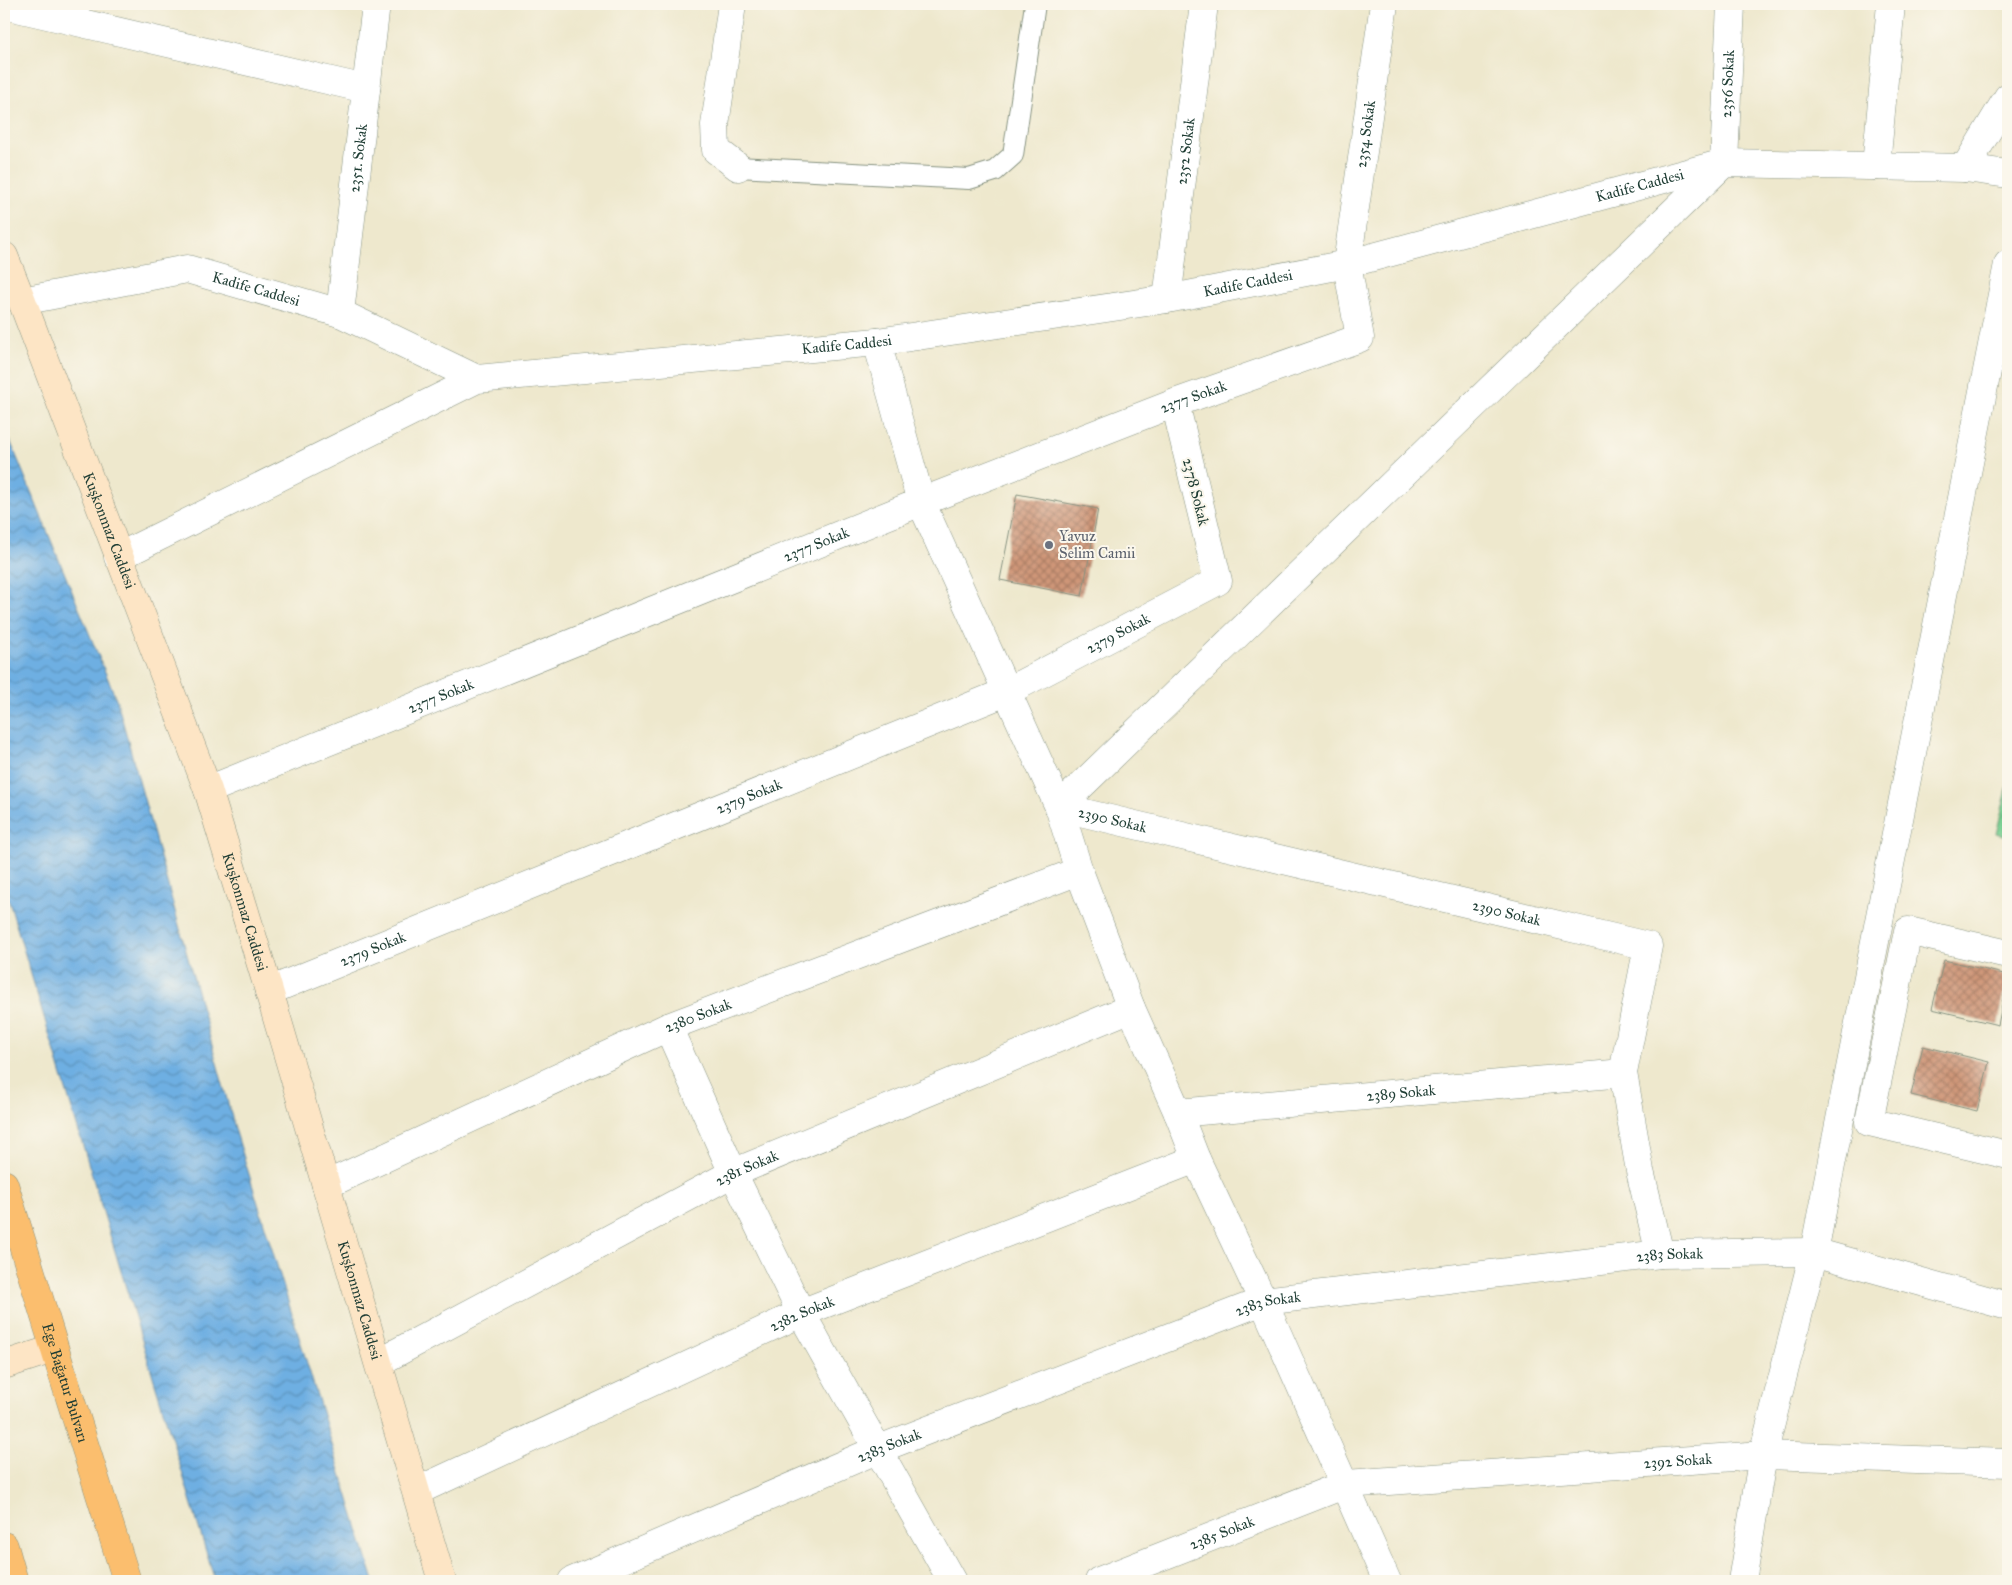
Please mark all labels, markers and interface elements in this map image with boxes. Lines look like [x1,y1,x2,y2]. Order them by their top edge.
street label: 2356 Sokak [1717,49,1738,118]
street label: 2354 Sokak [1352,99,1379,169]
street label: 2352 Sokak [1172,116,1199,186]
street label: 2351. Sokak [345,123,371,193]
street label: Kadife Caddesi [1594,165,1686,206]
street label: Kadife Caddesi [1202,266,1294,301]
street label: Kadife Caddesi [210,268,302,310]
street label: Kadife Caddesi [801,331,893,358]
street label: 2377 Sokak [1158,377,1229,417]
street label: 2378 Sokak [1179,456,1213,528]
street label: Kuşkonmaz Caddesi [79,470,140,591]
street label: 2377 Sokak [781,523,852,566]
place label: Yavuz Selim Camii [1059,527,1135,562]
marker: Yavuz Selim Camii [1043,539,1055,551]
street label: 2379 Sokak [1083,609,1153,657]
street label: 2377 Sokak [405,675,476,717]
street label: 2379 Sokak [714,775,784,818]
street label: 2390 Sokak [1076,803,1149,836]
street label: Kuşkonmaz Caddesi [218,850,271,973]
street label: 2390 Sokak [1471,896,1543,929]
street label: 2379 Sokak [337,928,408,970]
street label: 2380 Sokak [662,995,734,1036]
street label: 2389 Sokak [1366,1081,1436,1105]
street label: 2381 Sokak [712,1146,781,1190]
street label: Kuşkonmaz Caddesi [334,1239,386,1362]
street label: 2383 Sokak [1635,1244,1703,1266]
street label: 2383 Sokak [1232,1288,1302,1320]
street label: 2382 Sokak [767,1292,837,1335]
street label: Ege Bağatur Bulvarı [38,1321,92,1445]
street label: 2383 Sokak [855,1425,924,1466]
street label: 2392 Sokak [1643,1450,1713,1472]
street label: 2385 Sokak [1187,1512,1257,1554]

